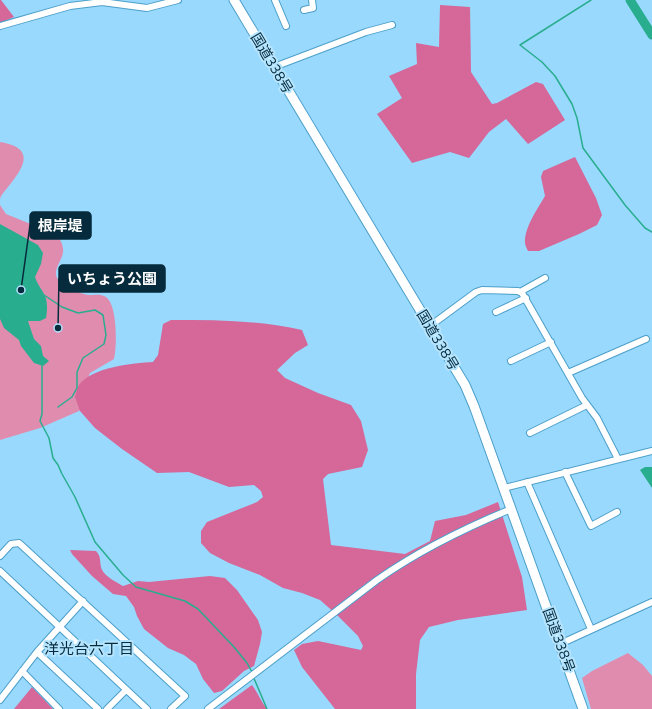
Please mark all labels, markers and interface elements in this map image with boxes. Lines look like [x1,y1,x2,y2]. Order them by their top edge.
street label: 国道338号 [246,30,297,97]
callout: 根岸堤 [30,212,91,239]
text: 根岸堤 [37,216,83,236]
callout: いちょう公園 [59,265,165,292]
text: いちょう公園 [67,269,157,289]
street label: 国道338号 [412,307,463,374]
street label: 国道338号 [538,605,579,675]
district label: 洋光台六丁目 [44,639,134,659]

